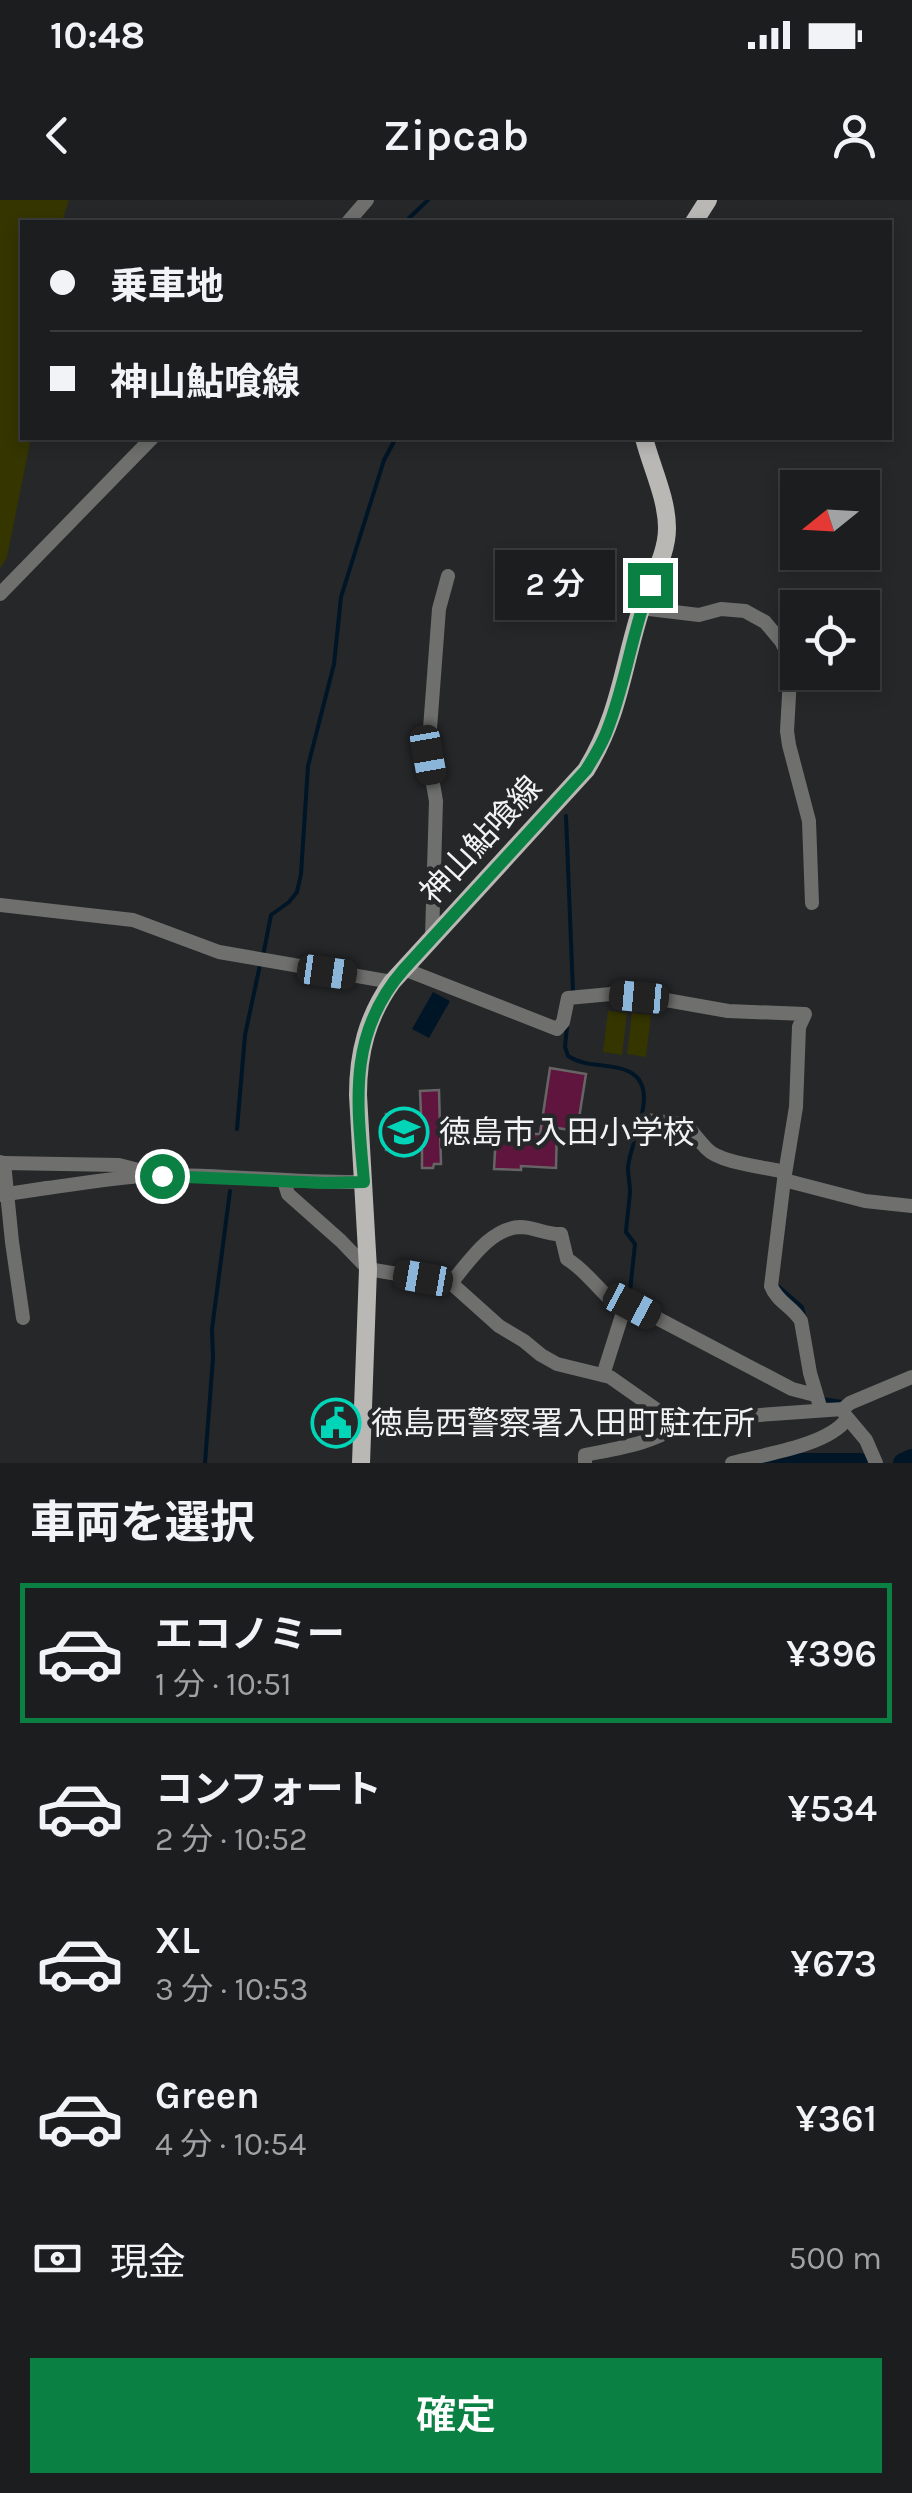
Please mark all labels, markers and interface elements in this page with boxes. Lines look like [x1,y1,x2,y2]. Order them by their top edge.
text: 10:48 [50,13,145,58]
icon: back [30,108,85,163]
icon: person [827,108,882,163]
text: Zipcab [383,109,529,161]
text: 乗車地 [110,264,224,309]
text: 神山鮎喰線 [110,360,300,405]
north arrow [780,470,880,570]
map controls [780,470,880,690]
callout: 2 分 [495,550,615,620]
route end [628,563,673,608]
text: 2 分 [525,566,585,603]
button: locate [780,590,880,690]
car [408,723,448,787]
street label: 神山鮎喰線 [413,769,549,911]
car [295,953,359,991]
car [608,979,670,1015]
school or university icon: 徳島市入田小学校 [378,1106,430,1158]
place label: 徳島市入田小学校 [439,1114,695,1151]
route start [140,1154,185,1199]
car [391,1258,455,1298]
car [598,1279,666,1333]
public building icon: 徳島西警察署入田町駐在所 [310,1397,362,1449]
place label: 徳島西警察署入田町駐在所 [371,1405,755,1442]
text: 車両を選択 [30,1497,255,1549]
icon: car [35,1608,125,1698]
text: エコノミー [155,1612,345,1657]
text: ¥396 [786,1631,877,1676]
text: 1 分 · 10:51 [155,1666,292,1703]
icon: car [35,1763,125,1853]
text: コンフォート [155,1767,382,1812]
text: ¥534 [788,1786,877,1831]
text: 2 分 · 10:52 [155,1821,308,1858]
icon: car [35,1918,125,2008]
text: XL [155,1918,200,1963]
text: ¥673 [790,1941,877,1986]
text: 3 分 · 10:53 [155,1971,308,2008]
icon: car [35,2073,125,2163]
text: Green [155,2073,260,2118]
text: ¥361 [796,2096,877,2141]
text: 4 分 · 10:54 [155,2126,306,2163]
icon: cash [30,2231,85,2286]
text: 現金 [110,2240,186,2285]
text: 500 m [788,2240,882,2277]
button: 確定 [30,2358,882,2473]

